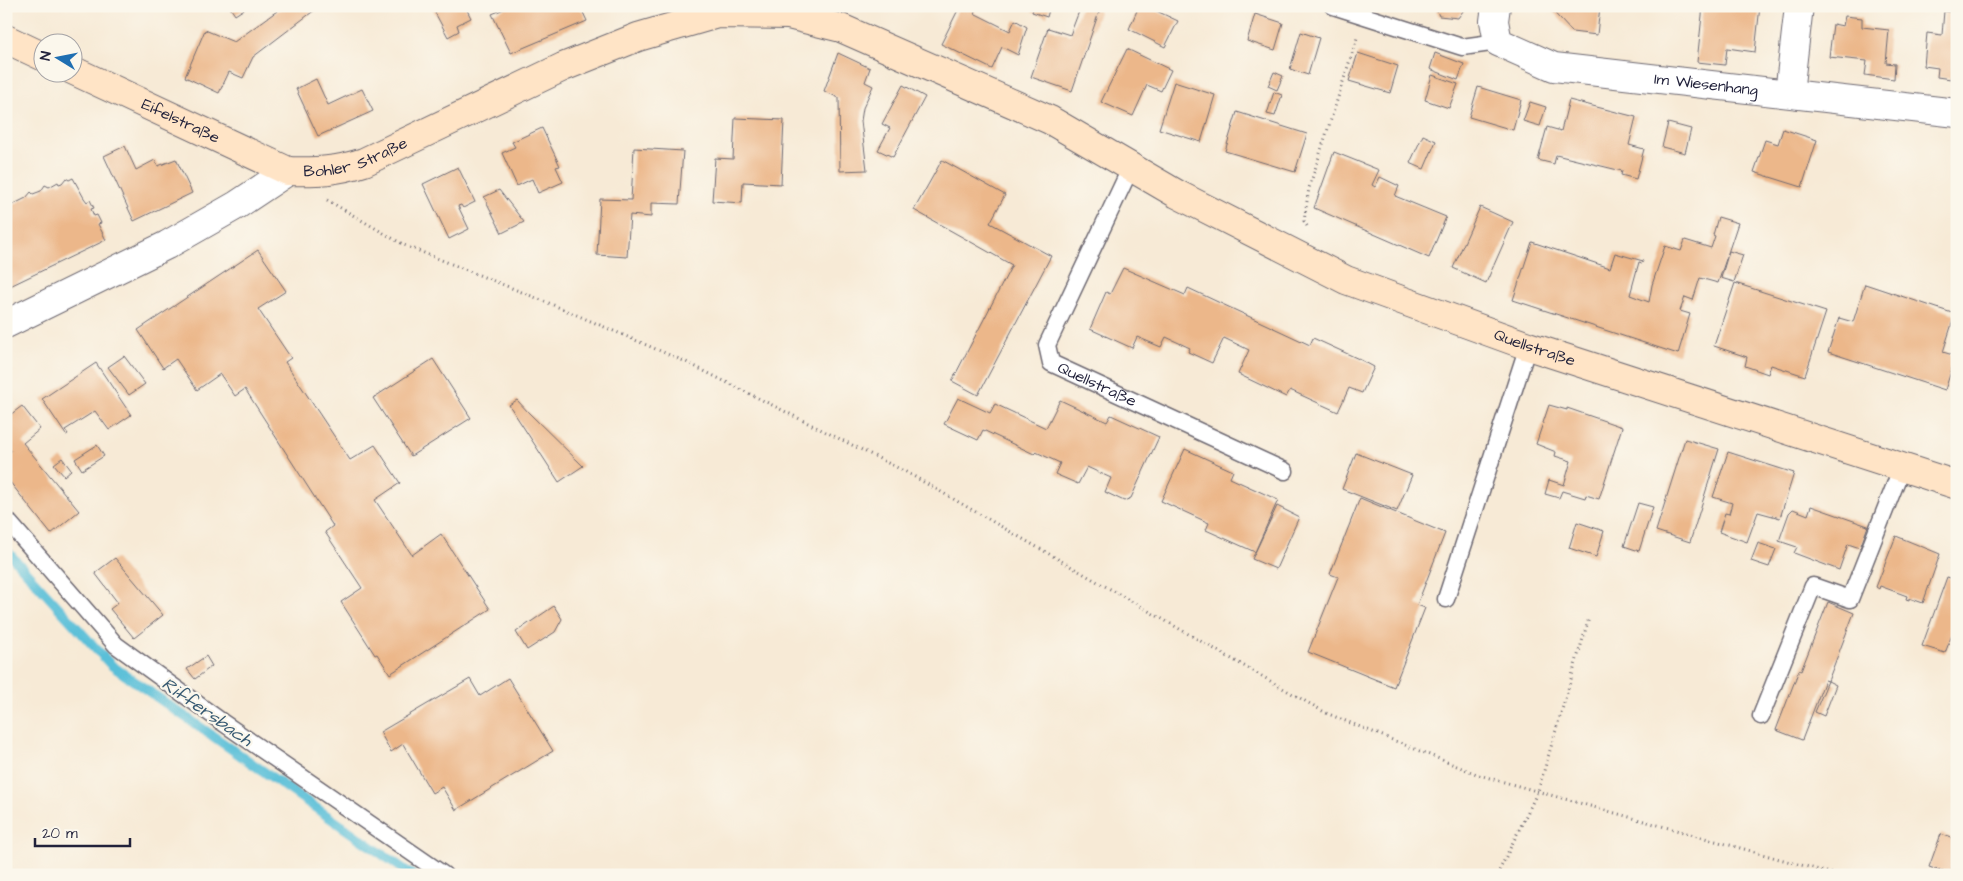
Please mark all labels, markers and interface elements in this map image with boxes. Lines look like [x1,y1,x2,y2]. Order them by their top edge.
north arrow [32,32,82,82]
text: N [36,50,57,62]
street label: Im Wiesenhang [1653,68,1759,102]
street label: Eifelstraße [138,93,224,149]
street label: Bohler Straße [303,132,411,182]
street label: Quellstraße [1491,324,1579,372]
street label: Quellstraße [1054,357,1140,412]
water label: Riffersbach [157,672,258,753]
scale bar [35,816,130,848]
text: 20 m [42,823,78,844]

